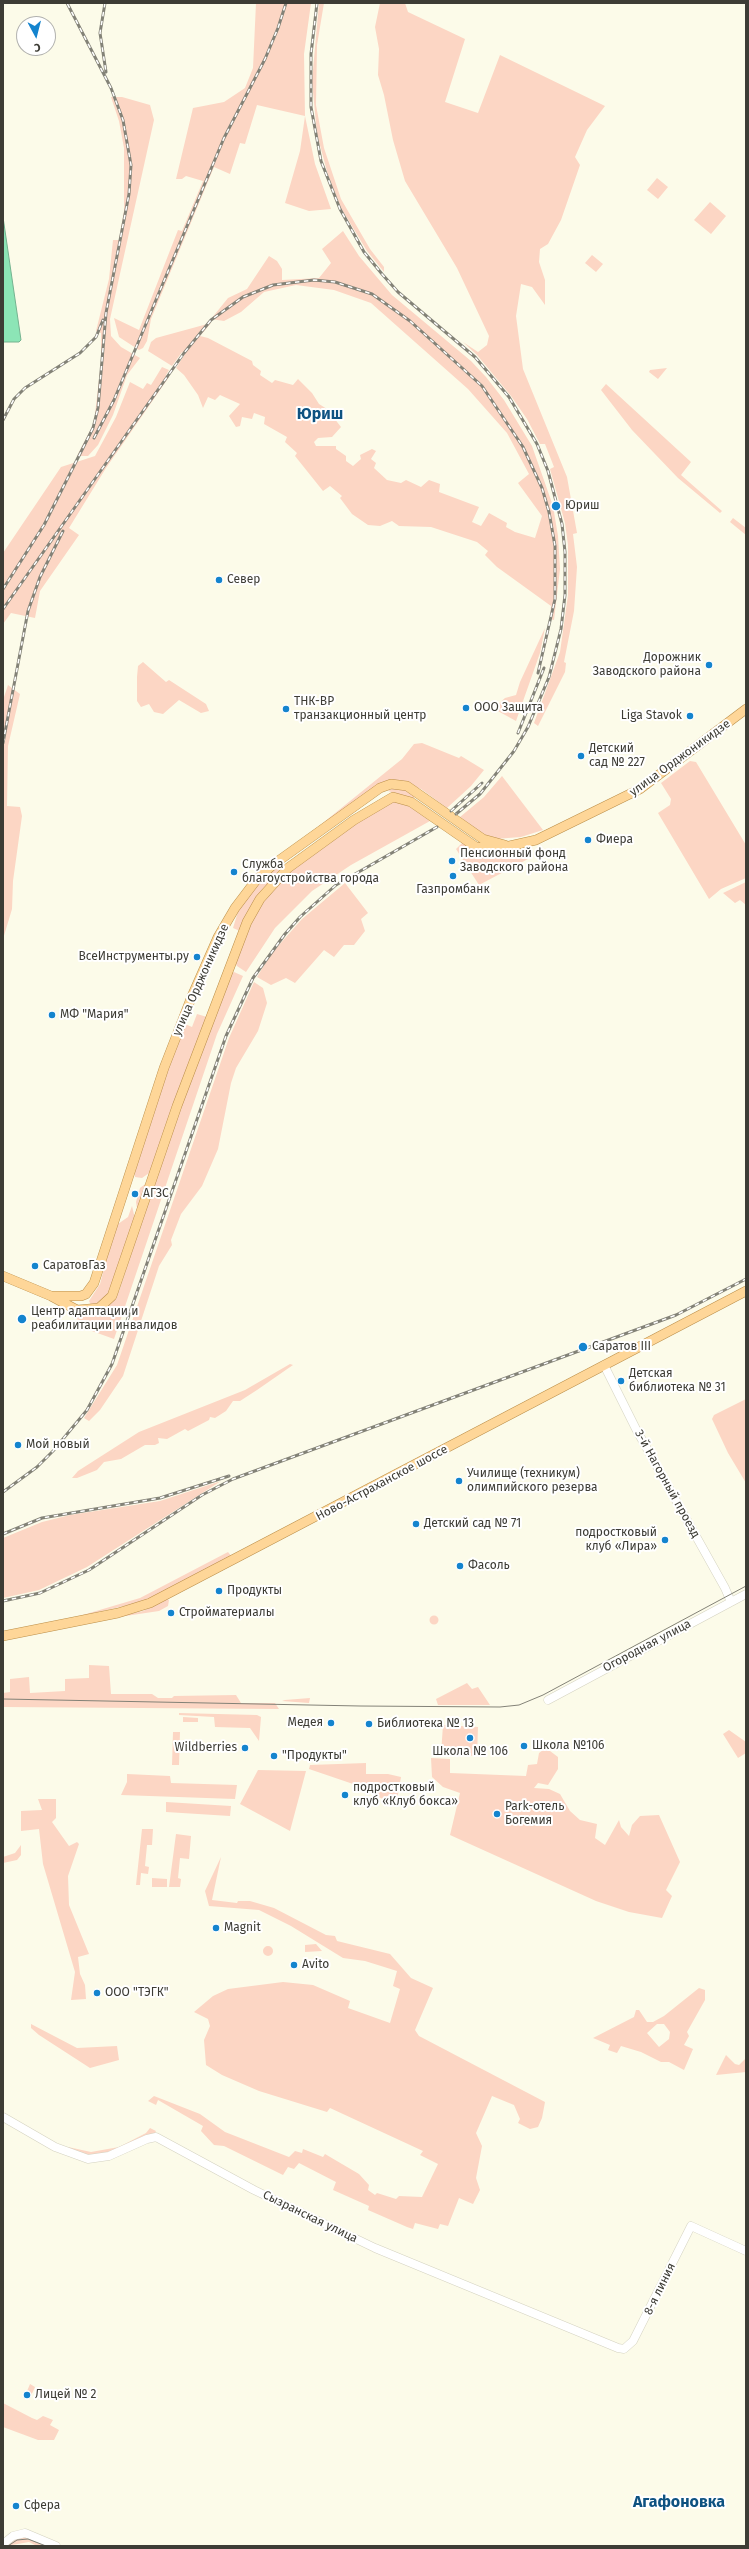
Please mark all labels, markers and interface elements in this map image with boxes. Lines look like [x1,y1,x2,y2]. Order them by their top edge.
north arrow [16,16,56,56]
text: С [33,41,41,54]
district label: Юриш [297,405,343,425]
place label: Юриш [565,499,600,513]
marker: Юриш [550,500,562,512]
place label: Север [227,573,260,587]
marker: Север [214,575,224,585]
place label: Дорожник Заводского района [593,651,701,679]
marker: Дорожник Заводского района [704,660,714,670]
place label: ТНК-BP транзакционный центр [294,695,426,723]
place label: ООО Защита [474,701,543,715]
marker: ООО Защита [461,703,471,713]
marker: ТНК-BP транзакционный центр [281,704,291,714]
place label: Liga Stavok [621,709,682,723]
marker: Liga Stavok [685,711,695,721]
street label: улица Орджоникидзе [627,717,733,799]
place label: Детский сад № 227 [589,742,645,770]
marker: Детский сад № 227 [576,751,586,761]
place label: Фиера [596,833,633,847]
marker: Фиера [583,835,593,845]
place label: Пенсионный фонд Заводского района [460,847,568,875]
marker: Пенсионный фонд Заводского района [447,856,457,866]
place label: Служба благоустройства города [242,858,379,886]
marker: Служба благоустройства города [229,867,239,877]
marker: Газпромбанк [448,871,458,881]
place label: Газпромбанк [416,883,490,897]
street label: улица Орджоникидзе [170,922,232,1038]
place label: ВсеИнструменты.ру [78,950,189,964]
marker: ВсеИнструменты.ру [192,952,202,962]
place label: МФ "Мария" [60,1008,129,1022]
marker: МФ "Мария" [47,1010,57,1020]
place label: АГЗС [143,1187,169,1201]
marker: АГЗС [130,1189,140,1199]
place label: СаратовГаз [43,1259,106,1273]
marker: СаратовГаз [30,1261,40,1271]
place label: Центр адаптации и реабилитации инвалидов [31,1305,177,1333]
marker: Центр адаптации и реабилитации инвалидов [16,1313,28,1325]
place label: Саратов III [592,1340,651,1354]
marker: Саратов III [577,1341,589,1353]
place label: Детская библиотека № 31 [629,1367,726,1395]
marker: Детская библиотека № 31 [616,1376,626,1386]
street label: 3-й Нагорный проезд [631,1428,703,1540]
place label: Мой новый [26,1438,90,1452]
marker: Мой новый [13,1440,23,1450]
street label: Ново-Астраханское шоссе [314,1442,450,1524]
place label: Училище (техникум) олимпийского резерва [467,1467,598,1495]
marker: Училище (техникум) олимпийского резерва [454,1476,464,1486]
place label: Детский сад № 71 [424,1517,521,1531]
marker: Детский сад № 71 [411,1519,421,1529]
place label: подростковый клуб «Лира» [575,1526,657,1554]
marker: подростковый клуб «Лира» [660,1535,670,1545]
place label: Фасоль [468,1559,510,1573]
marker: Фасоль [455,1561,465,1571]
place label: Продукты [227,1584,282,1598]
marker: Продукты [214,1586,224,1596]
place label: Стройматериалы [179,1606,274,1620]
marker: Стройматериалы [166,1608,176,1618]
street label: Огородная улица [600,1617,694,1675]
place label: Медея [288,1716,323,1730]
place label: Библиотека № 13 [377,1717,474,1731]
marker: Медея [326,1718,336,1728]
marker: Библиотека № 13 [364,1719,374,1729]
marker: Школа № 106 [465,1733,475,1743]
place label: Школа №106 [532,1739,604,1753]
place label: Wildberries [175,1741,237,1755]
marker: Школа №106 [519,1741,529,1751]
marker: Wildberries [240,1743,250,1753]
place label: Школа № 106 [432,1745,508,1759]
place label: "Продукты" [282,1749,347,1763]
marker: "Продукты" [269,1751,279,1761]
place label: подростковый клуб «Клуб бокса» [353,1781,458,1809]
marker: подростковый клуб «Клуб бокса» [340,1790,350,1800]
place label: Park-отель Богемия [505,1800,564,1828]
marker: Park-отель Богемия [492,1809,502,1819]
place label: Magnit [224,1921,261,1935]
marker: Magnit [211,1923,221,1933]
place label: Avito [302,1958,329,1972]
marker: Avito [289,1960,299,1970]
place label: ООО "ТЭГК" [105,1986,169,2000]
marker: ООО "ТЭГК" [92,1988,102,1998]
street label: Сызранская улица [260,2188,360,2246]
street label: 8-я линия [641,2261,679,2317]
place label: Лицей № 2 [35,2388,97,2402]
marker: Лицей № 2 [22,2390,32,2400]
district label: Агафоновка [633,2493,725,2513]
place label: Сфера [24,2499,60,2513]
marker: Сфера [11,2501,21,2511]

